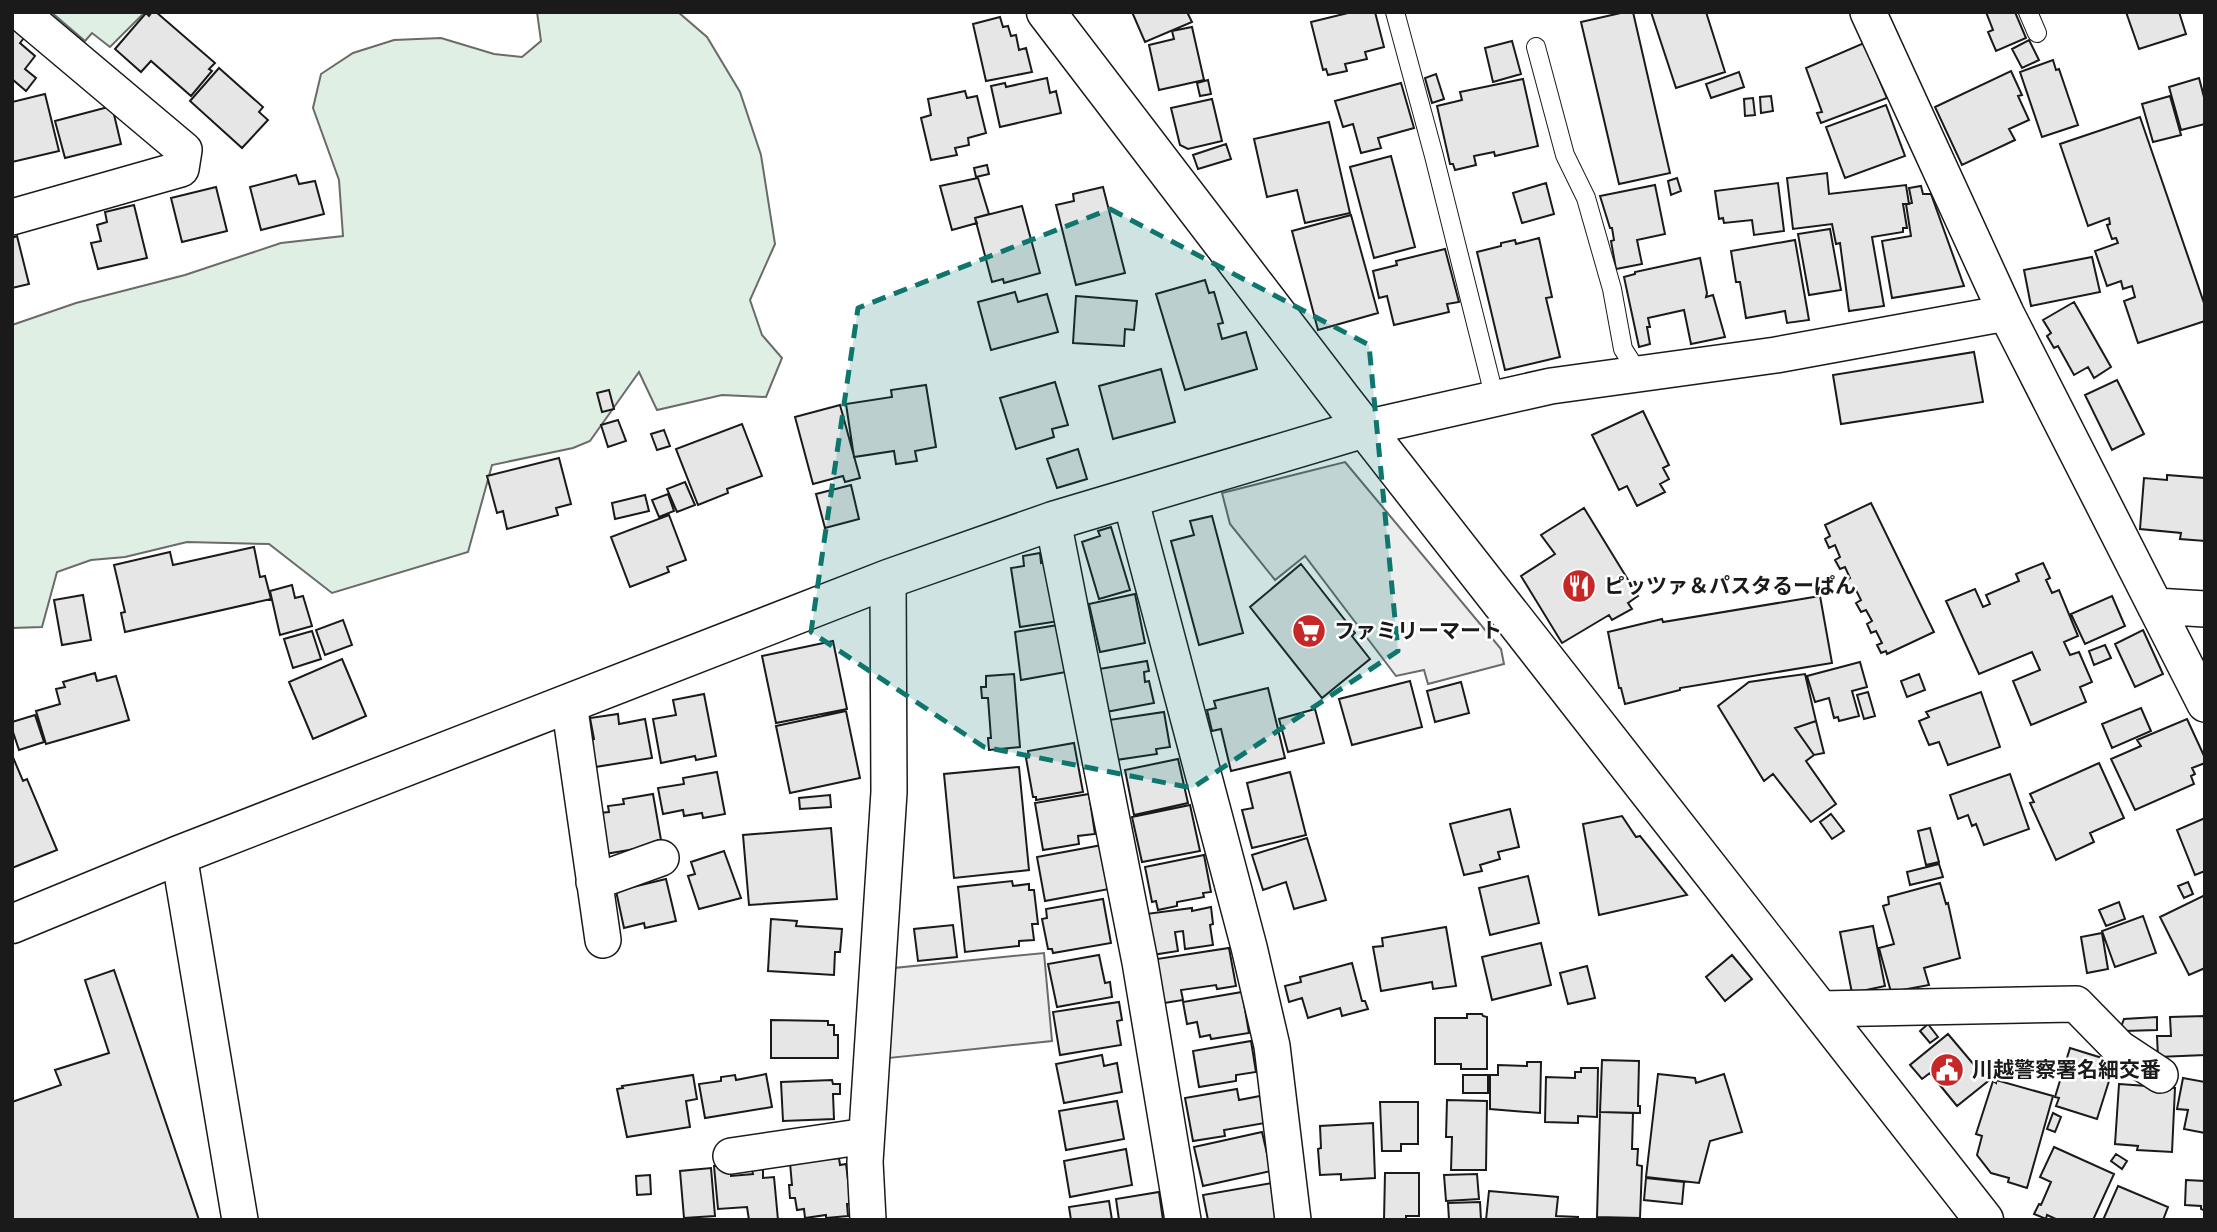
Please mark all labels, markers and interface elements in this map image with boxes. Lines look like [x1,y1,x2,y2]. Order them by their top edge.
restaurant icon: ピッツァ＆パスタるーぱん [1560,567,1598,605]
place label: ピッツァ＆パスタるーぱん [1604,573,1856,598]
supermarket icon: ファミリーマート [1290,612,1328,650]
place label: ファミリーマート [1334,618,1502,643]
public building icon: 川越警察署名細交番 [1928,1051,1966,1089]
place label: 川越警察署名細交番 [1972,1057,2161,1082]

